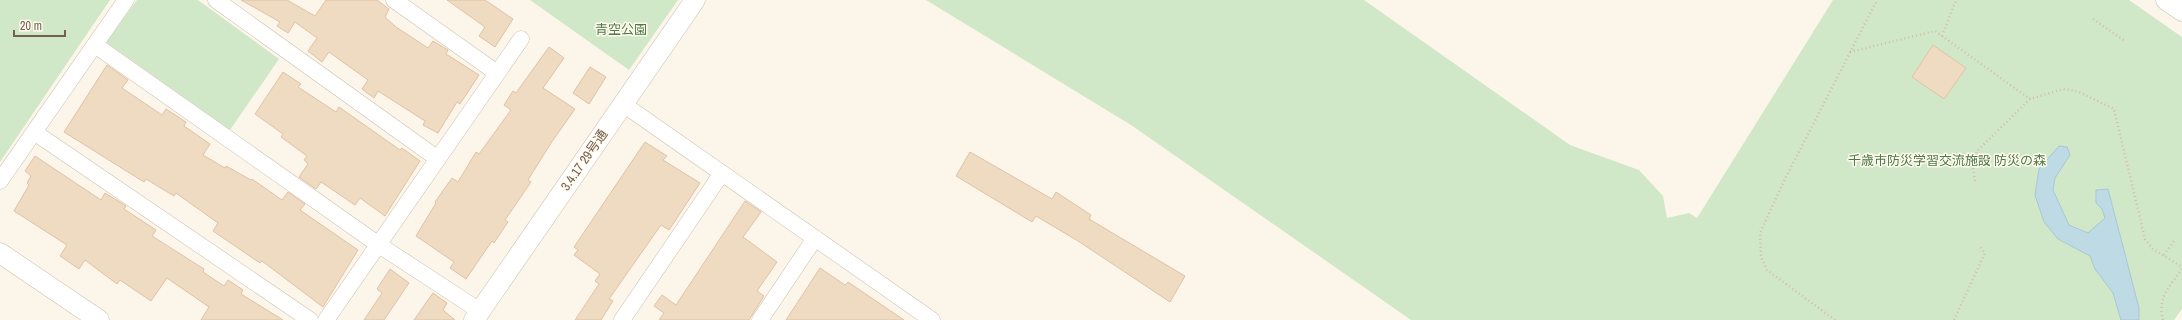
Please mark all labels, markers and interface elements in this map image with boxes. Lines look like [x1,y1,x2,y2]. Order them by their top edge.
scale bar [14,12,65,38]
text: 20 m [20,18,42,34]
park label: 青空公園 [595,21,647,38]
street label: 3.4.17 29号通 [557,126,611,194]
park label: 千歳市防災学習交流施設 防災の森 [1848,152,2046,169]

